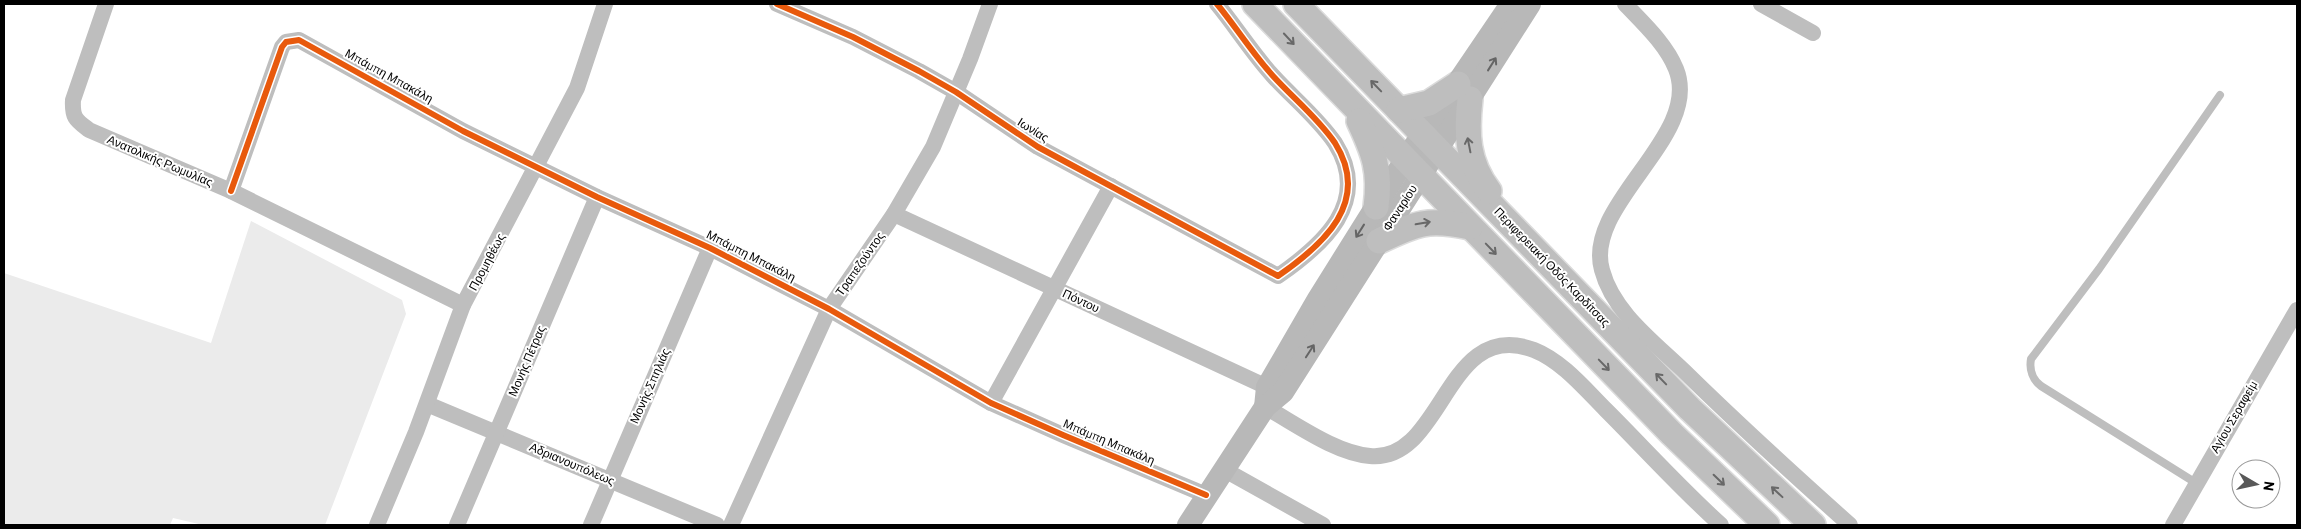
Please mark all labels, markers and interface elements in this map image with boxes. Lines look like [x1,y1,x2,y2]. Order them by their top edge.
one-way arrow [1283,33,1295,45]
street label: Μπάμπη Μπακάλη [343,45,436,106]
one-way arrow [1487,58,1497,72]
one-way arrow [1370,80,1382,93]
street label: Ιωνίας [1015,114,1052,145]
street label: Ανατολικής Ρωμυλίας [105,132,215,190]
one-way arrow [1464,137,1474,153]
street label: Φαναρίου [1379,182,1420,234]
street label: Περιφερειακή Οδός Καρδίτσας [1491,204,1613,330]
one-way arrow [1414,218,1430,228]
one-way arrow [1355,224,1365,238]
street label: Μπάμπη Μπακάλη [704,227,798,285]
street label: Τραπεζούντος [832,229,887,299]
street label: Προμηθέως [465,230,508,293]
one-way arrow [1485,242,1497,255]
street label: Πόντου [1061,285,1102,315]
street label: Μονής Πέτρας [505,323,548,399]
one-way arrow [1305,344,1315,358]
street label: Μονής Σπηλιάς [626,346,673,426]
one-way arrow [1598,359,1611,371]
one-way arrow [1655,372,1667,385]
street label: Αγίου Σεραφείμ [2207,378,2260,456]
street label: Μπάμπη Μπακάλη [1061,415,1157,468]
street label: Αδριανουπόλεως [527,439,617,488]
north arrow [2231,459,2281,509]
one-way arrow [1712,474,1725,486]
text: N [2260,480,2278,492]
one-way arrow [1770,486,1783,498]

